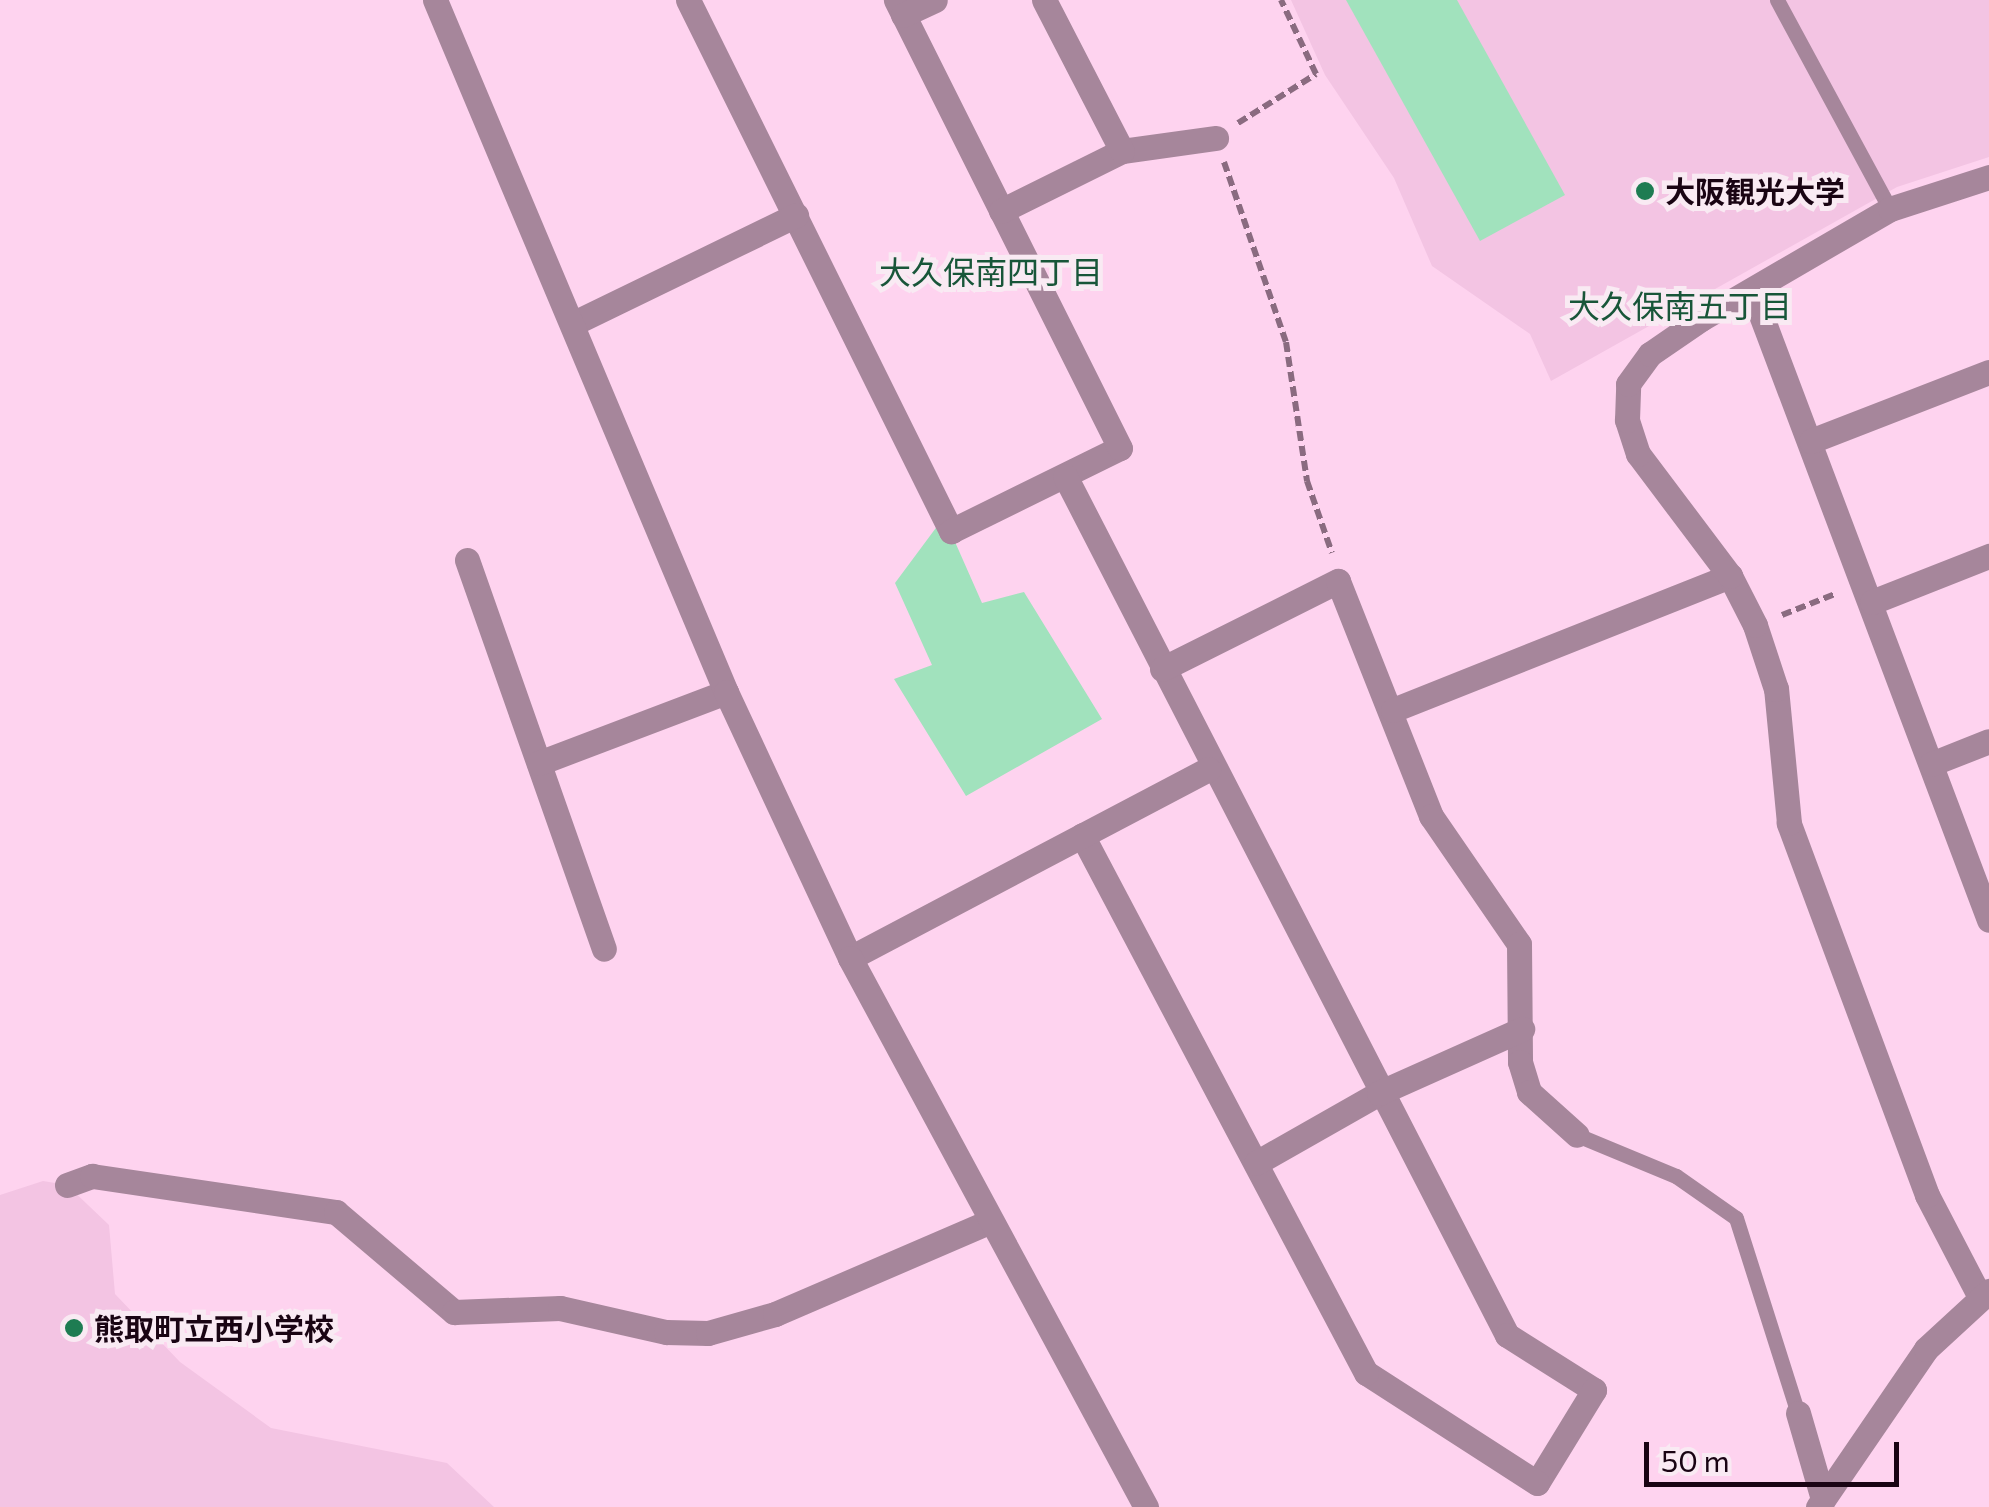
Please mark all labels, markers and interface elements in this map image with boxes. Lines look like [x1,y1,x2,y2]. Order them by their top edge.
place label: 大阪観光大学 [1665,173,1845,209]
marker: 大阪観光大学 [1634,180,1656,202]
district label: 大久保南四丁目 [879,252,1103,290]
district label: 大久保南五丁目 [1568,286,1792,324]
place label: 熊取町立西小学校 [94,1310,334,1346]
marker: 熊取町立西小学校 [63,1317,85,1339]
scale bar [1649,1422,1904,1484]
text: 50 m [1661,1441,1730,1478]

